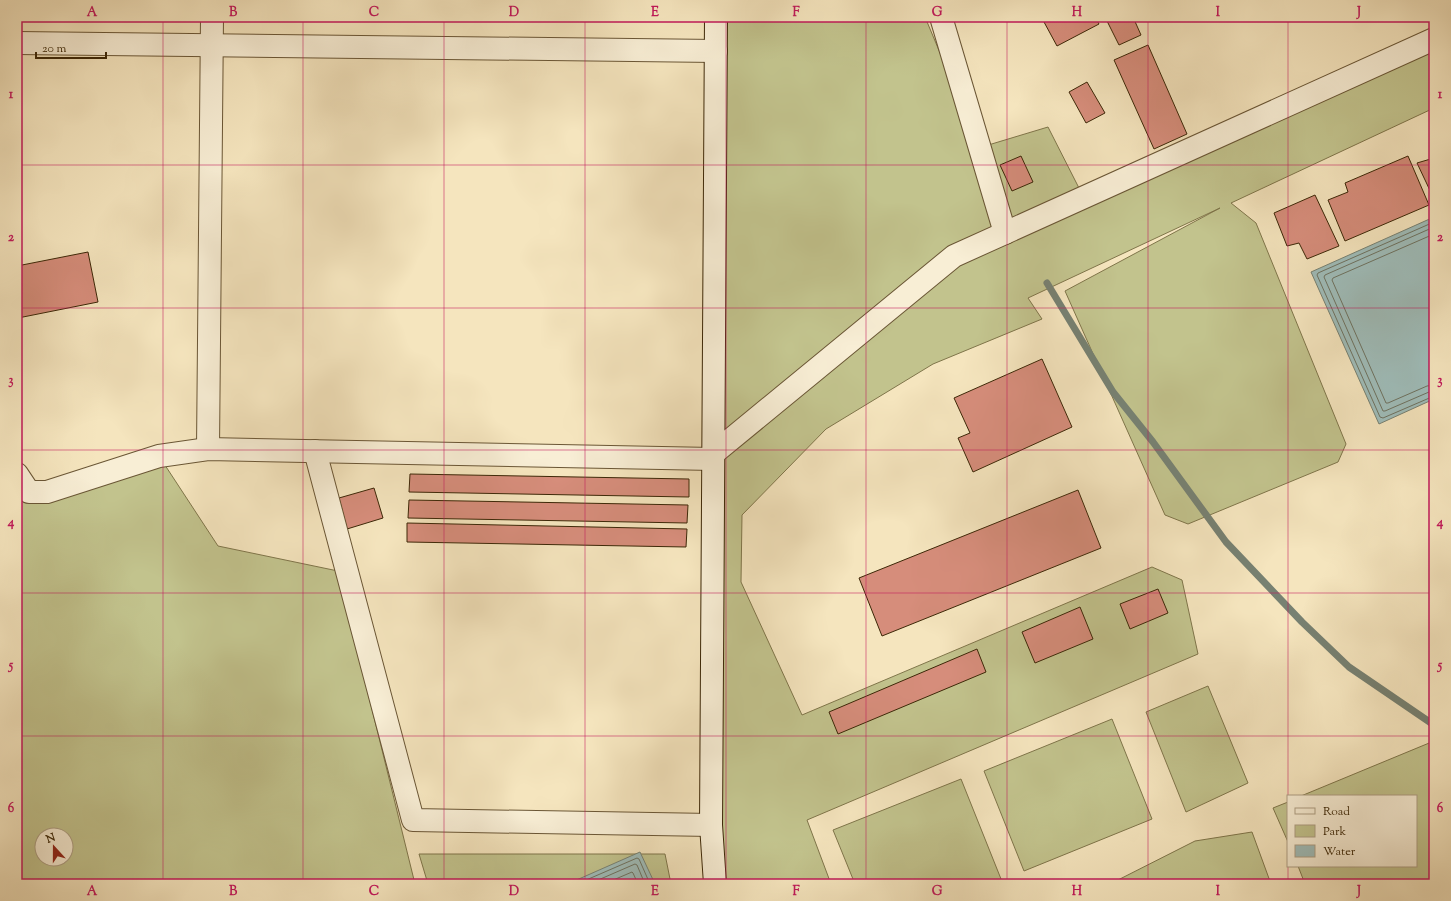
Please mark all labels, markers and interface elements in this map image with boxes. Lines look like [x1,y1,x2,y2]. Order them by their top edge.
text: A [87,4,98,22]
text: B [229,4,238,22]
text: C [369,4,379,22]
text: D [509,4,519,22]
text: E [651,4,659,22]
text: F [792,4,800,22]
text: G [932,4,943,22]
text: H [1072,4,1083,22]
text: I [1216,4,1221,22]
text: J [1356,4,1361,22]
scale bar [36,34,106,60]
text: 20 m [42,40,67,58]
text: 1 [9,86,14,104]
text: 1 [1438,86,1443,104]
text: 2 [8,229,15,247]
text: 2 [1437,229,1444,247]
text: 3 [8,372,14,390]
text: 3 [1437,372,1443,390]
text: 4 [7,514,15,532]
text: 4 [1436,514,1444,532]
text: 5 [8,657,14,675]
text: 5 [1437,657,1443,675]
legend [1287,795,1417,867]
text: 6 [8,800,15,818]
text: 6 [1437,800,1444,818]
text: Road [1323,803,1350,821]
text: Park [1323,823,1346,841]
north arrow [34,827,74,867]
text: N [43,829,58,848]
text: Water [1323,843,1356,861]
text: A [87,883,98,901]
text: B [229,883,238,901]
text: C [369,883,379,901]
text: D [509,883,519,901]
text: E [651,883,659,901]
text: F [792,883,800,901]
text: G [932,883,943,901]
text: H [1072,883,1083,901]
text: I [1216,883,1221,901]
text: J [1356,883,1361,901]

